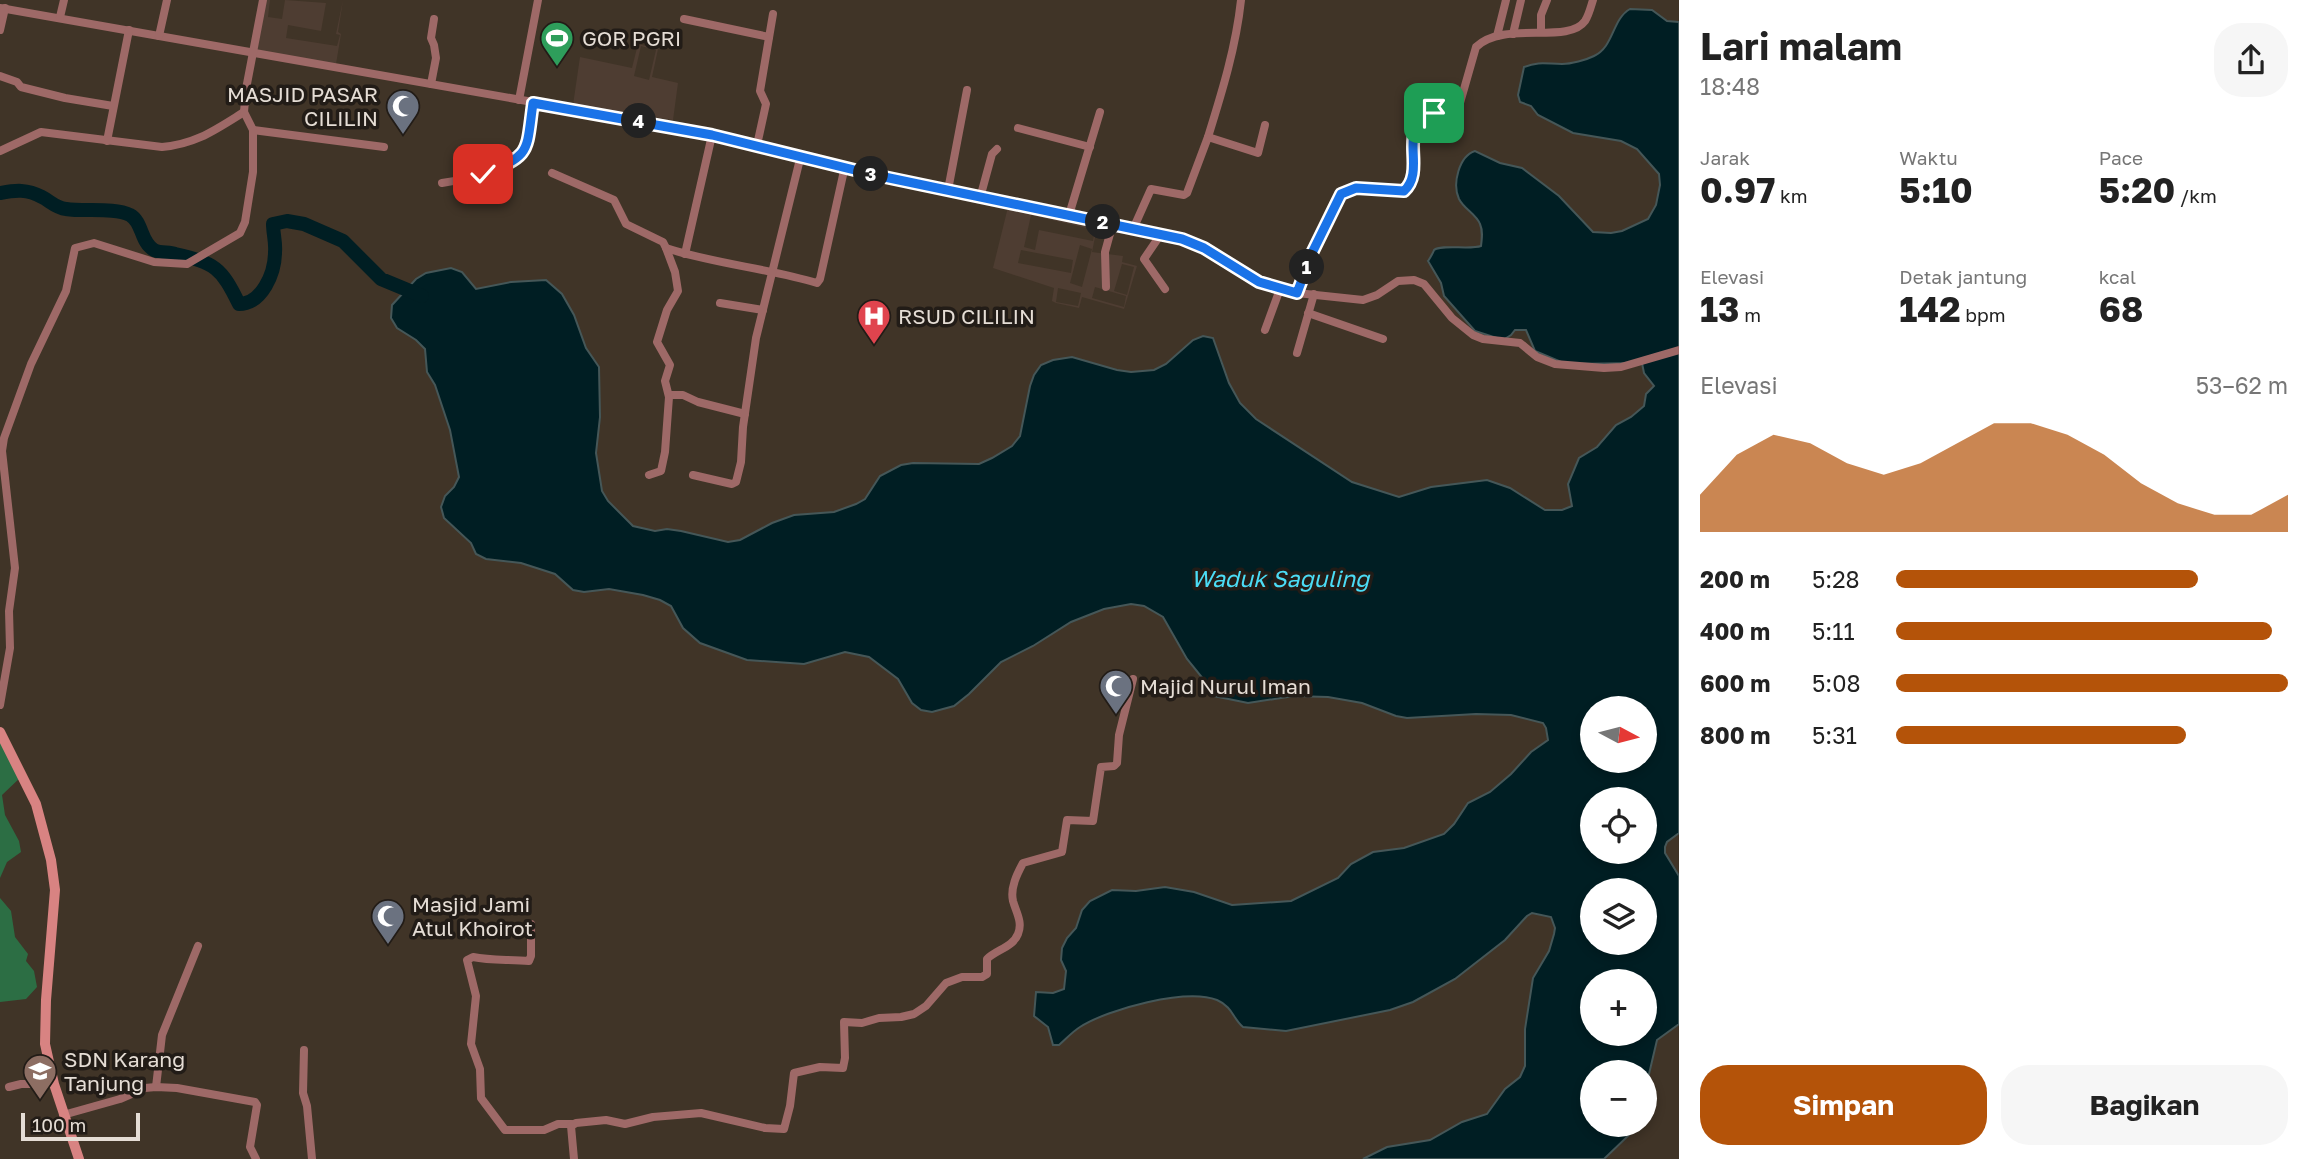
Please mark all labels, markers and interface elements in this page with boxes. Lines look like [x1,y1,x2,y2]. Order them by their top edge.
sports icon: GOR PGRI [538,19,576,68]
text: Lari malam [1700,23,1902,68]
button: share [2214,23,2288,97]
place label: GOR PGRI [582,25,681,51]
text: 18:48 [1700,72,1760,100]
place label: MASJID PASAR CILILIN [227,81,378,131]
pin [1404,83,1464,143]
mosque icon: MASJID PASAR CILILIN [384,87,422,136]
icon: arrive [1415,94,1453,132]
pin: 4 [622,104,656,138]
text: 4 [633,109,644,132]
pin [453,144,513,204]
text: Jarak [1700,146,1750,169]
text: Waktu [1899,146,1958,169]
text: Pace [2099,146,2143,169]
icon: check [464,155,502,193]
pin: 3 [854,156,888,192]
text: 3 [865,162,876,185]
text: 0.97 [1700,169,1775,211]
text: 5:10 [1899,169,1973,211]
text: 5:20 [2099,169,2175,211]
text: km [1775,184,1808,207]
text: /km [2175,184,2217,207]
pin: 2 [1086,204,1120,240]
text: 2 [1097,210,1108,233]
pin: 1 [1290,250,1324,284]
text: 1 [1302,255,1311,278]
text: Elevasi [1700,265,1764,288]
text: Detak jantung [1899,265,2027,288]
text: kcal [2099,265,2136,288]
text: 13 [1700,288,1739,330]
text: 142 [1899,288,1961,330]
text: 68 [2099,288,2143,330]
hospital icon: RSUD CILILIN [855,297,893,346]
place label: RSUD CILILIN [898,303,1035,329]
text: m [1739,303,1761,326]
text: bpm [1961,303,2006,326]
text: Elevasi [1700,371,1778,399]
text: 53–62 m [2196,371,2288,399]
water label: Waduk Saguling [1191,564,1371,592]
text: 200 m [1700,565,1770,593]
text: 5:28 [1812,565,1860,593]
text: 400 m [1700,617,1770,645]
text: 5:11 [1812,617,1855,645]
mosque icon: Majid Nurul Iman [1097,667,1135,716]
text: 600 m [1700,669,1770,697]
text: 5:08 [1812,669,1861,697]
place label: Majid Nurul Iman [1140,673,1311,699]
north arrow [1580,696,1657,774]
map controls [1580,696,1657,1137]
text: 800 m [1700,721,1771,749]
text: 5:31 [1812,721,1857,749]
button: locate [1580,787,1657,864]
button: layers [1580,878,1657,955]
place label: Masjid Jami Atul Khoirot [412,891,533,941]
mosque icon: Masjid Jami Atul Khoirot [369,897,407,946]
button: + [1580,969,1657,1046]
place label: SDN Karang Tanjung [64,1046,185,1096]
school or university icon: SDN Karang Tanjung [21,1052,59,1101]
button: − [1580,1060,1657,1137]
button: Simpan [1700,1065,1987,1145]
button: Bagikan [2001,1065,2288,1145]
scale bar [21,1110,140,1142]
text: 100 m [32,1113,86,1136]

